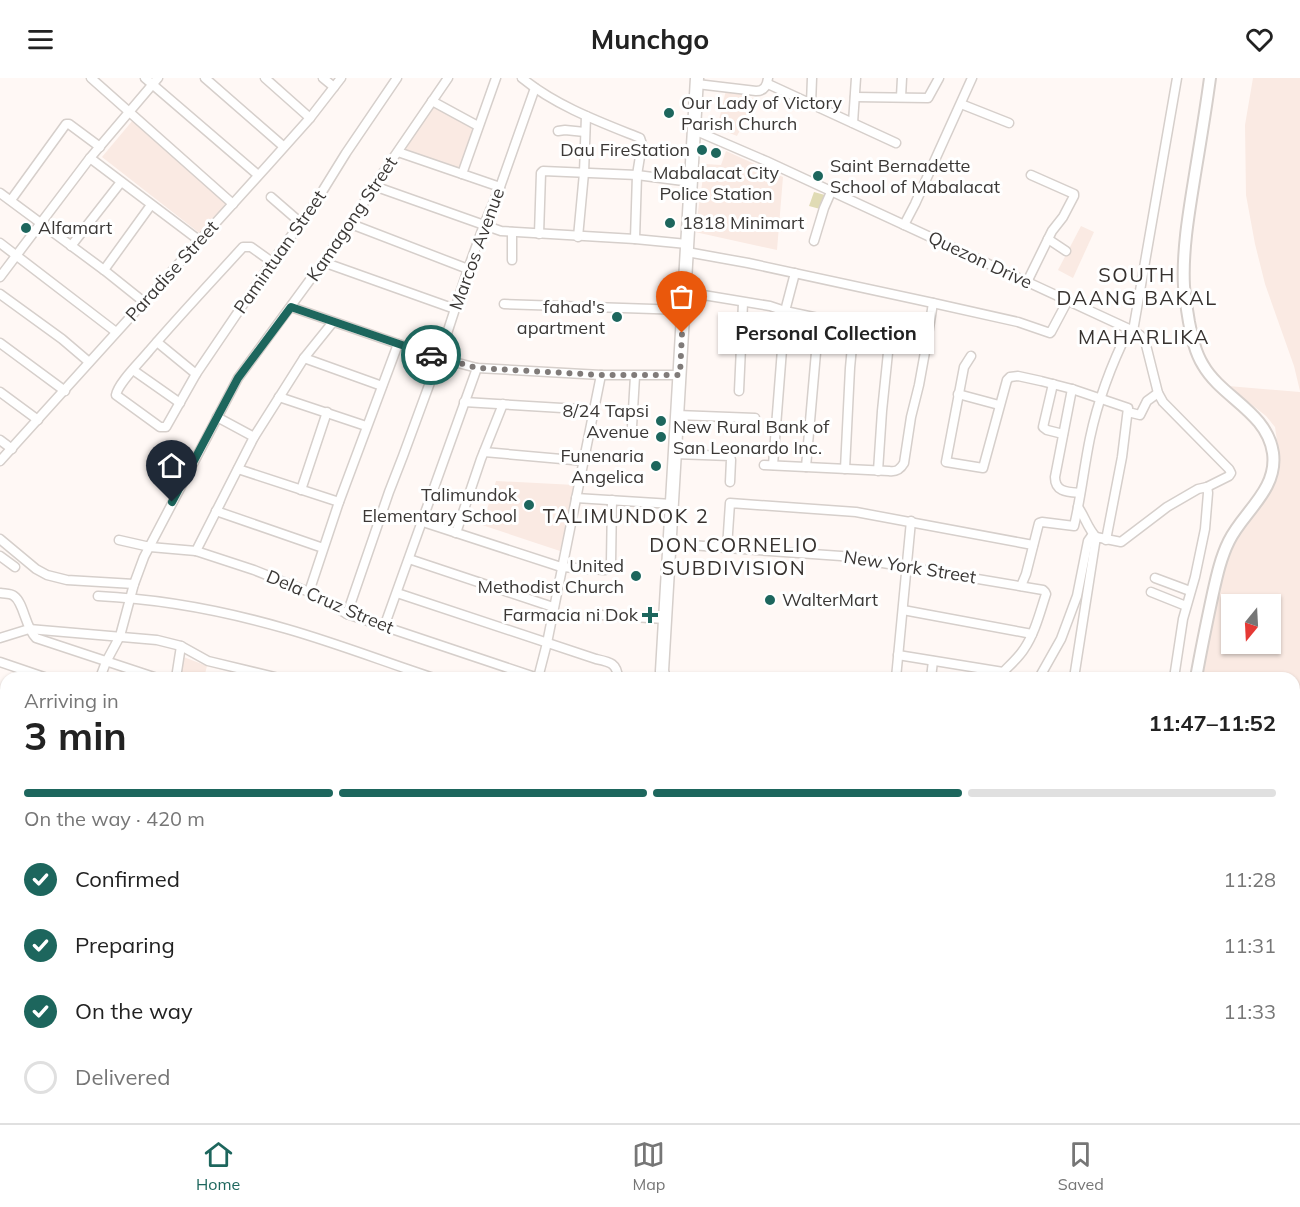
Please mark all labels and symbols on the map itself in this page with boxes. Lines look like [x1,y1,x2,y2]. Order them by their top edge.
place label: Our Lady of Victory Parish Church [681,91,842,135]
marker: Our Lady of Victory Parish Church [662,106,676,120]
place label: Dau FireStation [560,138,690,161]
marker: Dau FireStation [695,143,709,157]
marker: Mabalacat City Police Station [709,146,723,160]
street label: Kamagong Street [301,152,402,286]
place label: Saint Bernadette School of Mabalacat [830,154,1000,198]
place label: Mabalacat City Police Station [653,161,780,205]
marker: Saint Bernadette School of Mabalacat [811,169,825,183]
street label: Marcos Avenue [444,185,509,313]
street label: Pamintuan Street [229,186,331,318]
place label: 1818 Minimart [682,211,804,234]
place label: Alfamart [38,216,112,239]
street label: Paradise Street [120,216,223,326]
marker: 1818 Minimart [663,216,677,230]
marker: Alfamart [19,221,33,235]
street label: Quezon Drive [925,225,1036,294]
district label: SOUTH DAANG BAKAL [1056,262,1218,310]
pin [656,271,707,333]
place label: fahad's apartment [517,295,605,339]
marker: fahad's apartment [610,310,624,324]
callout: Personal Collection [718,312,934,354]
district label: MAHARLIKA [1078,324,1210,349]
courier [401,325,461,385]
place label: 8/24 Tapsi Avenue [562,399,649,443]
marker: 8/24 Tapsi Avenue [654,414,668,428]
place label: New Rural Bank of San Leonardo Inc. [673,415,830,459]
marker: New Rural Bank of San Leonardo Inc. [654,430,668,444]
pin [146,440,197,502]
place label: Funenaria Angelica [560,444,644,488]
marker: Funenaria Angelica [649,459,663,473]
place label: Talimundok Elementary School [362,483,518,527]
marker: Talimundok Elementary School [522,498,536,512]
district label: TALIMUNDOK 2 [543,503,709,528]
district label: DON CORNELIO SUBDIVISION [649,532,819,580]
street label: New York Street [842,545,978,588]
place label: United Methodist Church [478,554,624,598]
street label: Dela Cruz Street [263,564,397,639]
marker: United Methodist Church [629,569,643,583]
place label: WalterMart [782,588,878,611]
marker: WalterMart [763,593,777,607]
north arrow [1221,594,1281,654]
place label: Farmacia ni Dok [503,603,639,626]
marker: Farmacia ni Dok [643,608,657,622]

